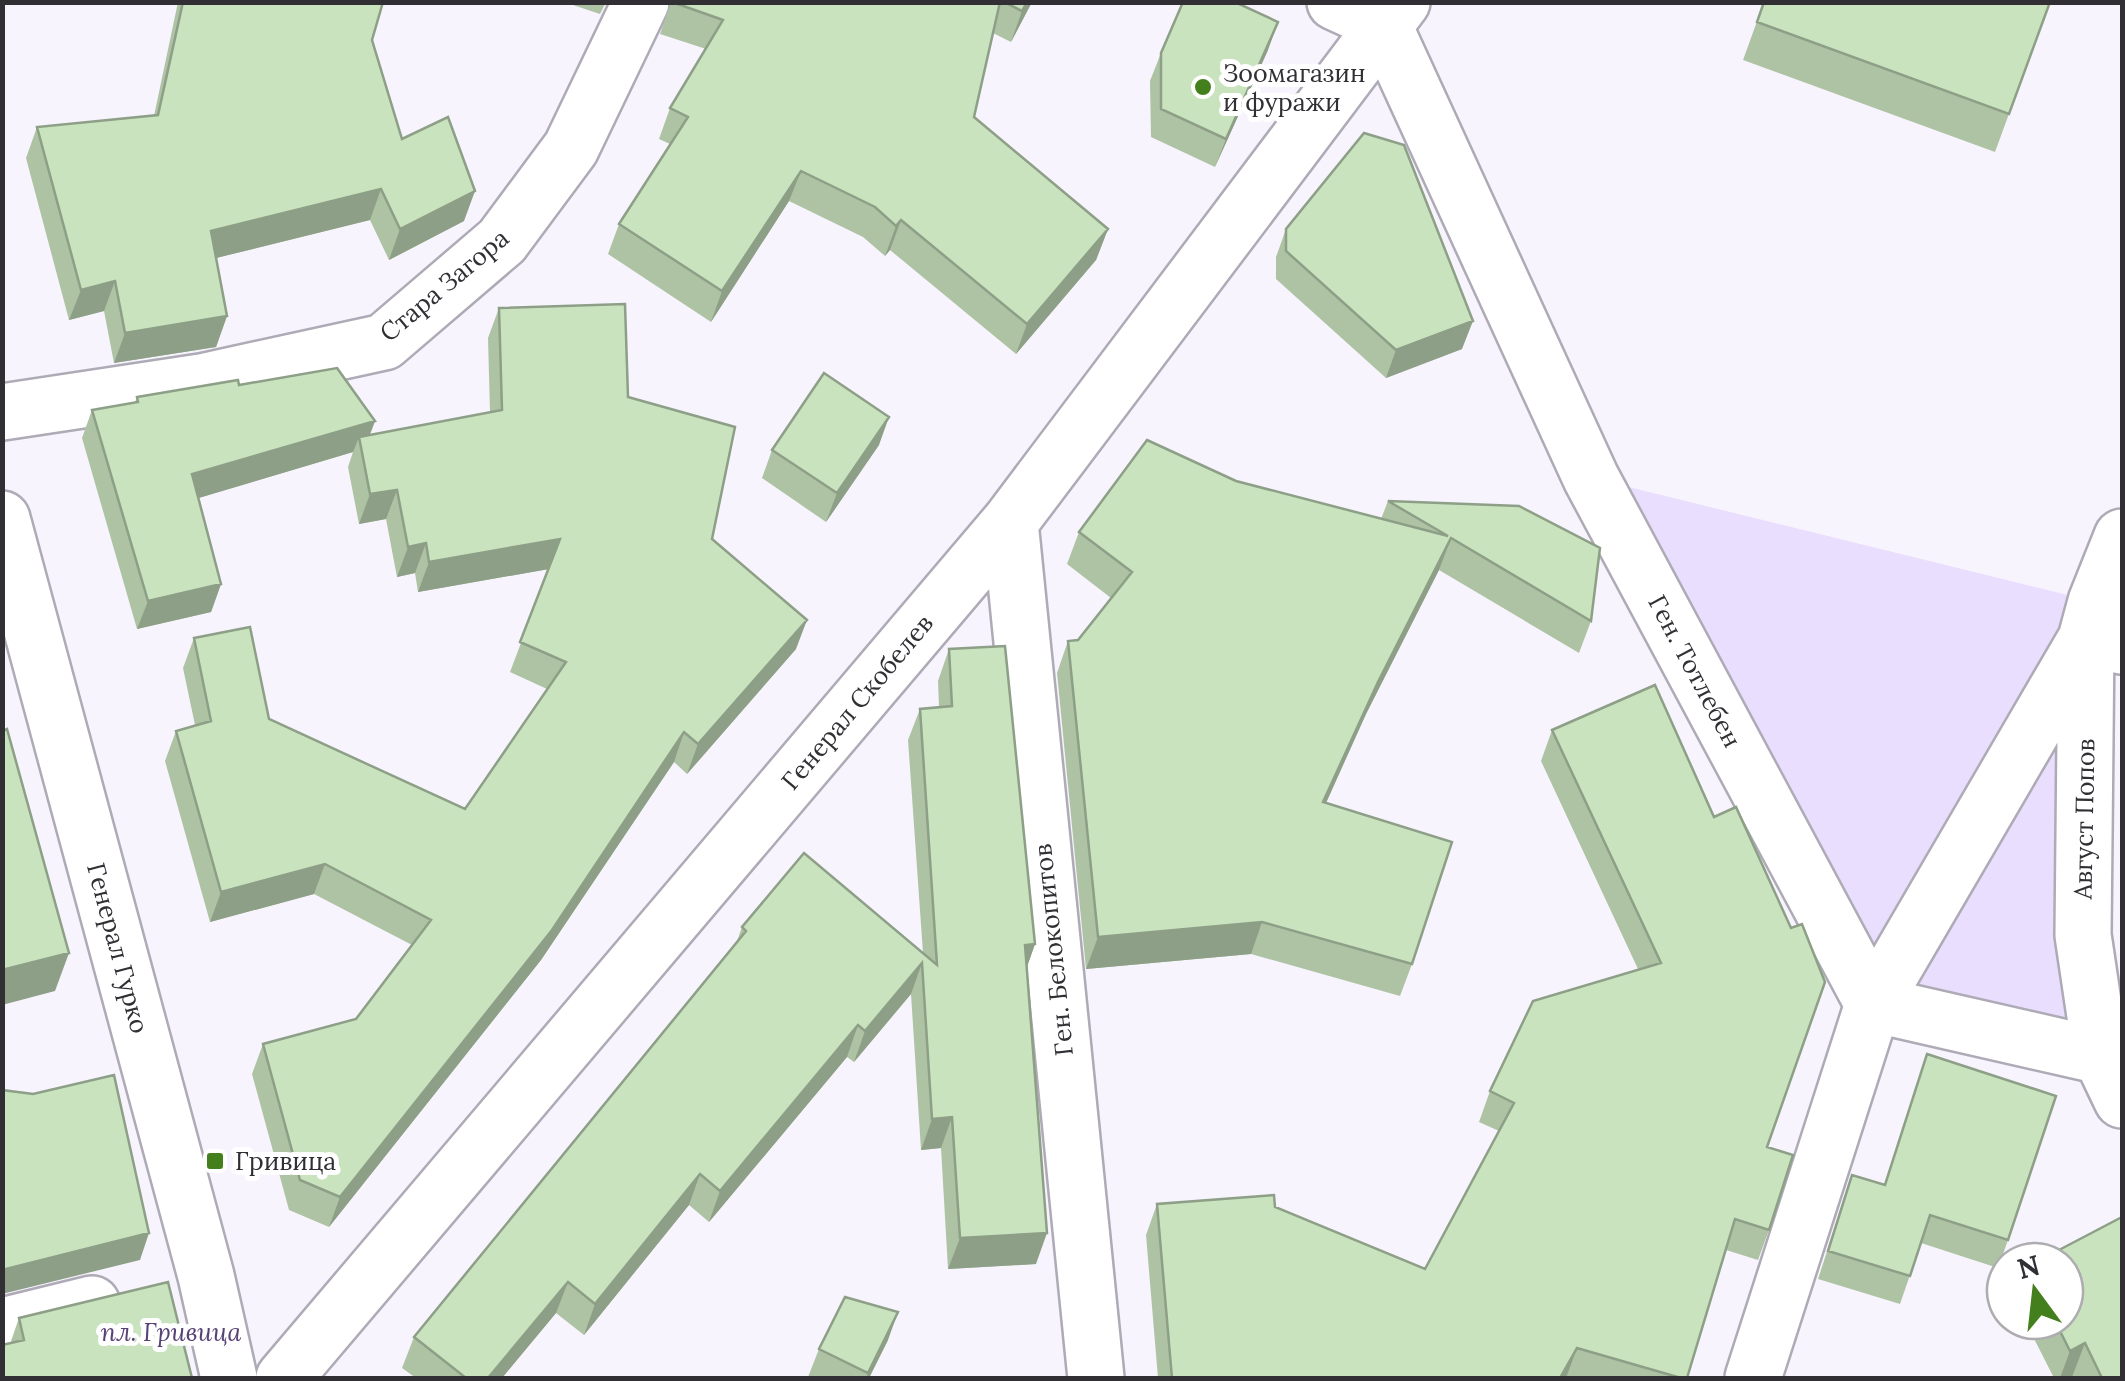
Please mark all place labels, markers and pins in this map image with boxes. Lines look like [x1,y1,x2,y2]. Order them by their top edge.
place label: Зоомагазин и фуражи [1223,57,1365,118]
marker: Зоомагазин и фуражи [1192,76,1214,98]
place label: Гривица [235,1145,336,1177]
marker: Гривица [204,1150,226,1172]

